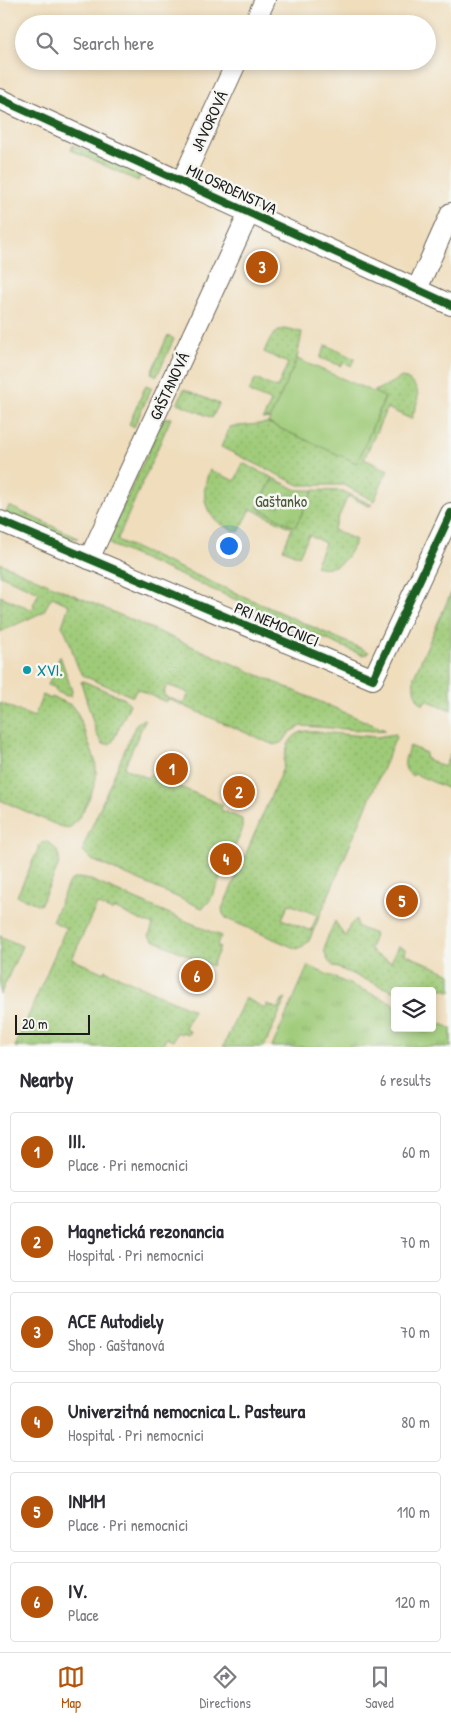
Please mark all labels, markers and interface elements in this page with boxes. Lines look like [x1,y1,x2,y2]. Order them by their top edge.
search box [15,15,436,70]
icon: search [33,29,61,57]
text: Search here [73,30,154,56]
street label: JAVOROVÁ [185,87,233,155]
street label: MILOSRDENSTVA [183,158,281,220]
pin: 3 [246,248,278,286]
street label: GAŠTANOVÁ [144,348,194,423]
park label: Gaštanko [255,490,308,512]
your location [216,533,242,559]
street label: PRI NEMOCNICI [231,596,323,652]
place label: XVI. [37,659,63,681]
marker: XVI. [21,664,33,676]
pin: 1 [156,750,188,788]
pin: 2 [223,773,255,811]
pin: 4 [210,840,242,878]
pin: 5 [386,882,418,920]
pin: 6 [181,957,213,995]
map controls [391,987,436,1032]
button: layers [391,987,436,1032]
scale bar [15,1012,90,1035]
text: 20 m [22,1014,48,1033]
text: Nearby [20,1065,73,1094]
text: 6 results [380,1069,431,1091]
text: III. [68,1128,85,1154]
text: 1 [34,1141,40,1163]
text: 60 m [402,1141,430,1163]
text: Place · Pri nemocnici [68,1154,188,1176]
text: Magnetická rezonancia [68,1218,224,1244]
text: 2 [33,1231,41,1253]
text: 70 m [400,1231,430,1253]
text: Hospital · Pri nemocnici [68,1244,204,1266]
text: ACE Autodiely [68,1308,164,1334]
text: 3 [33,1321,41,1343]
text: 70 m [400,1321,430,1343]
text: Shop · Gaštanová [68,1334,164,1356]
text: Univerzitná nemocnica L. Pasteura [68,1398,305,1424]
text: 4 [34,1411,40,1433]
text: 80 m [401,1411,430,1433]
text: Hospital · Pri nemocnici [68,1424,204,1446]
text: INMM [68,1488,105,1514]
text: 5 [34,1501,40,1523]
text: 110 m [397,1501,430,1523]
text: Place · Pri nemocnici [68,1514,188,1536]
text: IV. [68,1578,87,1604]
text: 6 [34,1591,40,1613]
text: 120 m [395,1591,430,1613]
text: Place [68,1604,99,1626]
tab: Map [57,1663,85,1712]
tab: Directions [199,1663,251,1712]
tab: Saved [365,1663,394,1712]

